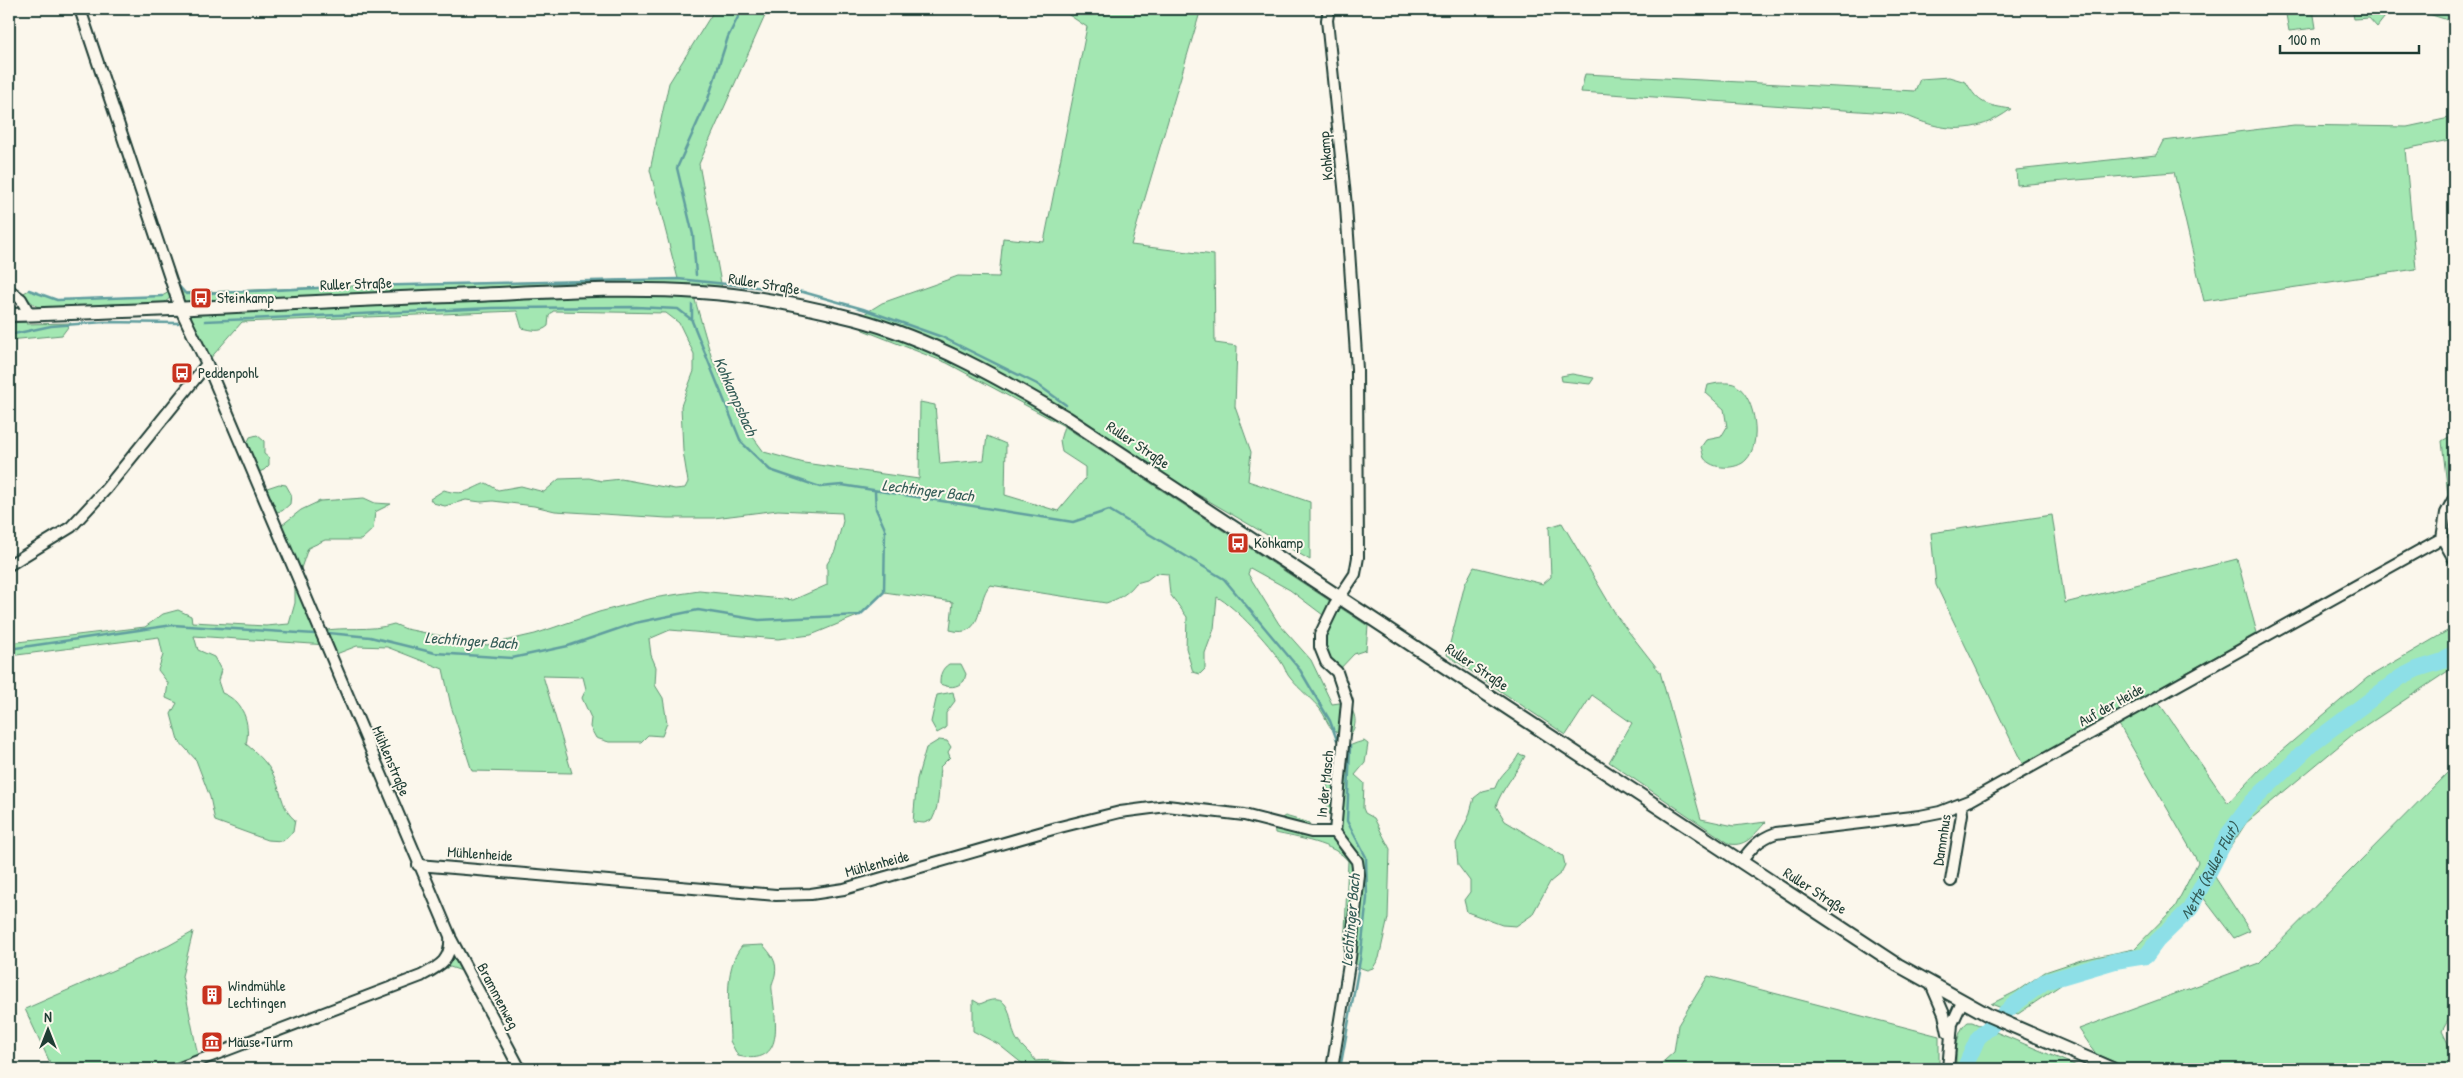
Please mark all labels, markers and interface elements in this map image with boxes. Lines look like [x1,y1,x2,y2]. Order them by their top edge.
scale bar [2280,22,2419,54]
text: 100 m [2288,29,2321,50]
street label: Kohkamp [1313,130,1338,181]
street label: Ruller Straße [727,267,801,300]
street label: Ruller Straße [320,272,392,295]
bus stop icon: Steinkamp [189,286,213,310]
place label: Steinkamp [217,287,274,308]
water label: Kohkampsbach [709,353,764,440]
bus stop icon: Peddenpohl [170,361,194,385]
place label: Peddenpohl [198,362,258,383]
street label: Ruller Straße [1103,416,1174,473]
water label: Lechtinger Bach [881,473,976,507]
bus stop icon: Kohkamp [1226,531,1250,555]
place label: Kohkamp [1254,532,1303,553]
water label: Lechtinger Bach [424,626,519,654]
street label: Ruller Straße [1442,638,1513,695]
street label: Auf der Heide [2074,678,2147,731]
street label: Mühlenstraße [367,722,416,799]
street label: In der Masch [1311,749,1338,819]
street label: Dammhus [1927,813,1956,867]
water label: Nette (Ruller Flut) [2175,817,2245,924]
street label: Mühlenheide [447,841,513,866]
street label: Mühlenheide [843,845,911,882]
street label: Ruller Straße [1779,862,1851,919]
water label: Lechtinger Bach [1335,872,1365,967]
street label: Brammenweg [472,959,525,1033]
place label: Windmühle Lechtingen [228,975,287,1013]
building icon: Windmühle Lechtingen [200,983,224,1007]
north arrow [22,1006,72,1056]
text: N [44,1007,52,1026]
museum icon: Mäuse Turm [200,1030,224,1054]
place label: Mäuse Turm [228,1031,293,1052]

